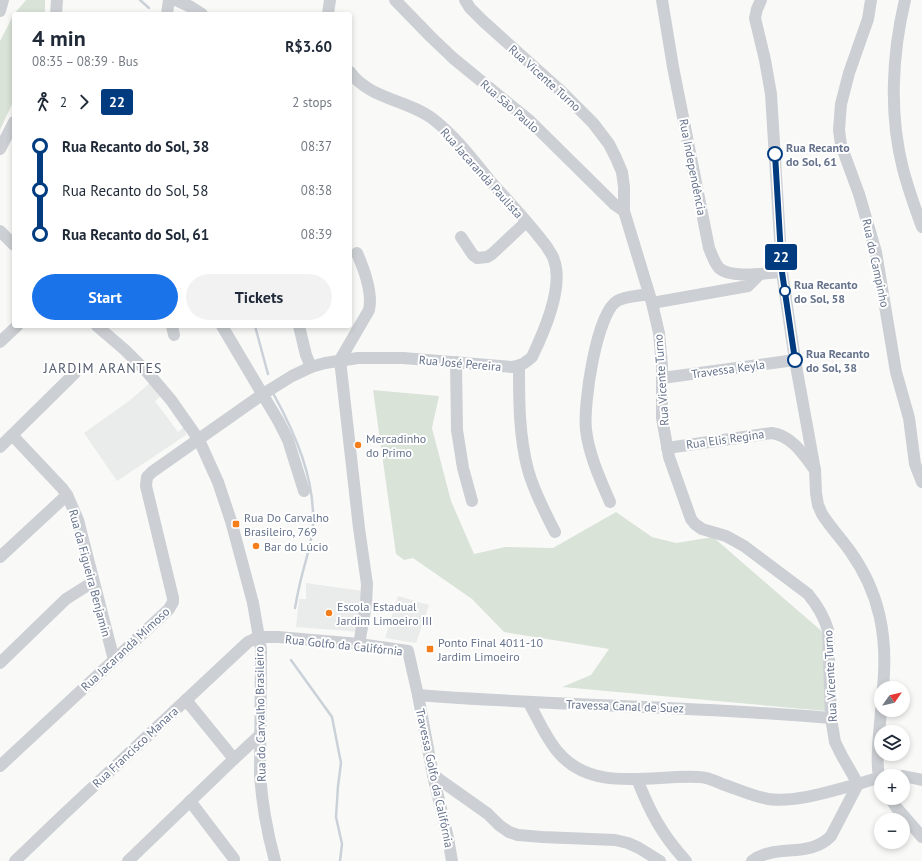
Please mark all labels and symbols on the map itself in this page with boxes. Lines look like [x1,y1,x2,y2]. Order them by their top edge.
street label: Rua Vicente Turno [506,42,584,114]
street label: Rua São Paulo [477,76,543,136]
street label: Rua Independência [676,117,710,217]
street label: Rua Jacarandá Paulista [438,125,526,221]
place label: Rua Recanto do Sol, 61 [786,140,850,169]
marker: Rua Recanto do Sol, 61 [767,146,783,162]
street label: Rua do Campinho [859,217,893,309]
line badge: 22 [763,244,799,270]
place label: Rua Recanto do Sol, 58 [794,277,858,306]
marker: Rua Recanto do Sol, 58 [779,285,791,297]
street label: Rua Vicente Turno [650,334,672,426]
place label: Rua Recanto do Sol, 38 [806,346,870,375]
street label: Rua José Pereira [418,352,502,374]
marker: Rua Recanto do Sol, 38 [787,352,803,368]
street label: Travessa Keyla [690,356,766,382]
district label: JARDIM ARANTES [43,359,162,377]
street label: Rua Elis Regina [685,426,765,452]
place label: Mercadinho do Primo [366,431,426,460]
marker: Mercadinho do Primo [353,440,363,450]
street label: Rua da Figueira Benjamin [66,508,114,638]
place label: Rua Do Carvalho Brasileiro, 769 [244,510,329,539]
marker: Rua Do Carvalho Brasileiro, 769 [231,519,241,529]
place label: Bar do Lúcio [264,539,328,554]
marker: Bar do Lúcio [251,541,261,551]
place label: Escola Estadual Jardim Limoeiro III [336,599,432,628]
street label: Rua Jacarandá Mimoso [77,604,173,694]
marker: Escola Estadual Jardim Limoeiro III [324,608,334,618]
street label: Rua Vicente Turno [820,630,840,722]
street label: Rua Golfo da Califórnia [284,631,404,659]
place label: Ponto Final 4011-10 Jardim Limoeiro [437,635,544,664]
marker: Ponto Final 4011-10 Jardim Limoeiro [425,644,435,654]
street label: Rua do Carvalho Brasileiro [251,646,269,782]
north arrow [874,681,910,717]
street label: Travessa Canal de Suez [566,696,684,716]
street label: Rua Francisco Manara [89,703,181,791]
street label: Travessa Golfo da Califórnia [413,707,457,849]

